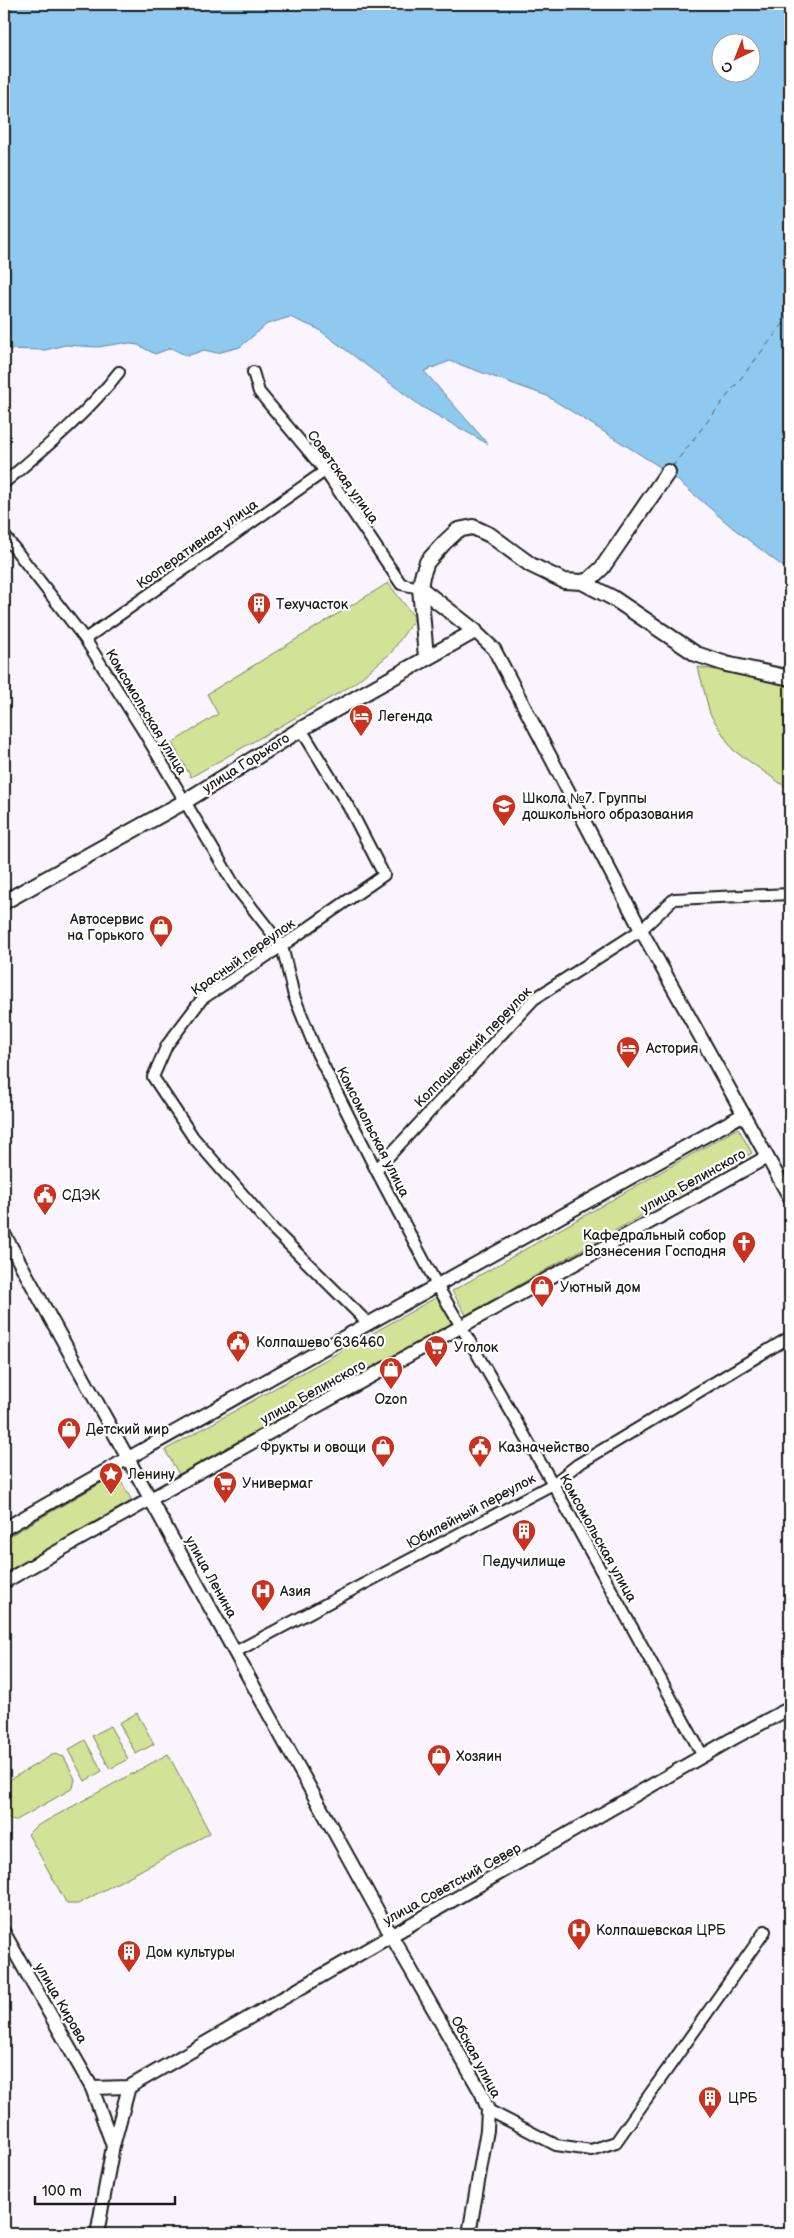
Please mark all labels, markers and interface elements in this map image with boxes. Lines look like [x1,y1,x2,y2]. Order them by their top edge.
north arrow [712,32,762,82]
text: С [718,57,737,77]
street label: Советская улица [304,427,383,527]
street label: Кооперативная улица [133,495,261,592]
building icon: Техучасток [246,591,272,625]
place label: Техучасток [276,596,349,613]
street label: Комсомольская улица [102,646,191,779]
hotel icon: Легенда [348,703,374,737]
place label: Легенда [377,708,433,725]
street label: улица Горького [199,729,293,797]
place label: Школа №7. Группы дошкольного образования [522,790,694,823]
school or university icon: Школа №7. Группы дошкольного образования [491,793,517,827]
place label: Автосервис на Горького [67,911,144,944]
shop icon: Автосервис на Горького [148,914,174,948]
street label: Красный переулок [188,915,299,999]
street label: Колпашевский переулок [411,983,535,1111]
hotel icon: Астория [615,1035,641,1069]
place label: Астория [645,1040,699,1057]
street label: Комсомольская улица [333,1064,414,1201]
street label: улица Белинского [637,1145,749,1217]
public building icon: СДЭК [32,1182,58,1216]
place label: СДЭК [62,1187,101,1204]
place label: Кафедральный собор Вознесения Господня [583,1227,726,1260]
church icon: Кафедральный собор Вознесения Господня [731,1230,757,1264]
shop icon: Уютный дом [529,1274,555,1308]
place label: Уютный дом [560,1279,641,1296]
public building icon: Колпашево 636460 [225,1329,251,1363]
place label: Колпашево 636460 [256,1334,385,1351]
supermarket icon: Уголок [423,1334,449,1368]
place label: Уголок [454,1339,499,1356]
street label: улица Белинского [257,1356,369,1428]
shop icon: Ozon [378,1356,404,1390]
place label: Ozon [375,1391,408,1408]
shop icon: Детский мир [56,1416,82,1450]
place label: Детский мир [86,1421,169,1438]
shop icon: Фрукты и овощи [370,1434,396,1468]
public building icon: Казначейство [467,1434,493,1468]
place label: Фрукты и овощи [260,1439,366,1456]
place label: Казначейство [498,1439,589,1456]
place icon: Ленину [98,1461,124,1495]
place label: Ленину [127,1466,175,1483]
supermarket icon: Универмаг [212,1470,238,1504]
street label: Юбилейный переулок [404,1470,539,1552]
street label: Комсомольская улица [556,1471,641,1606]
place label: Универмаг [242,1475,313,1492]
building icon: Педучилище [511,1518,537,1552]
street label: улица Ленина [181,1533,241,1622]
place label: Педучилище [482,1553,566,1570]
hospital icon: Азия [250,1578,276,1612]
place label: Азия [279,1583,311,1600]
shop icon: Хозяин [426,1743,452,1777]
place label: Хозяин [456,1748,502,1765]
street label: улица Советский Север [380,1839,524,1929]
hospital icon: Колпашевская ЦРБ [566,1917,592,1951]
place label: Колпашевская ЦРБ [596,1922,726,1939]
building icon: Дом культуры [116,1939,142,1973]
place label: Дом культуры [146,1944,235,1961]
street label: улица Кирова [31,1960,91,2047]
street label: Обская улица [447,2013,505,2102]
building icon: ЦРБ [697,2085,723,2119]
place label: ЦРБ [728,2090,758,2107]
scale bar [35,2173,175,2205]
text: 100 m [42,2182,82,2201]

